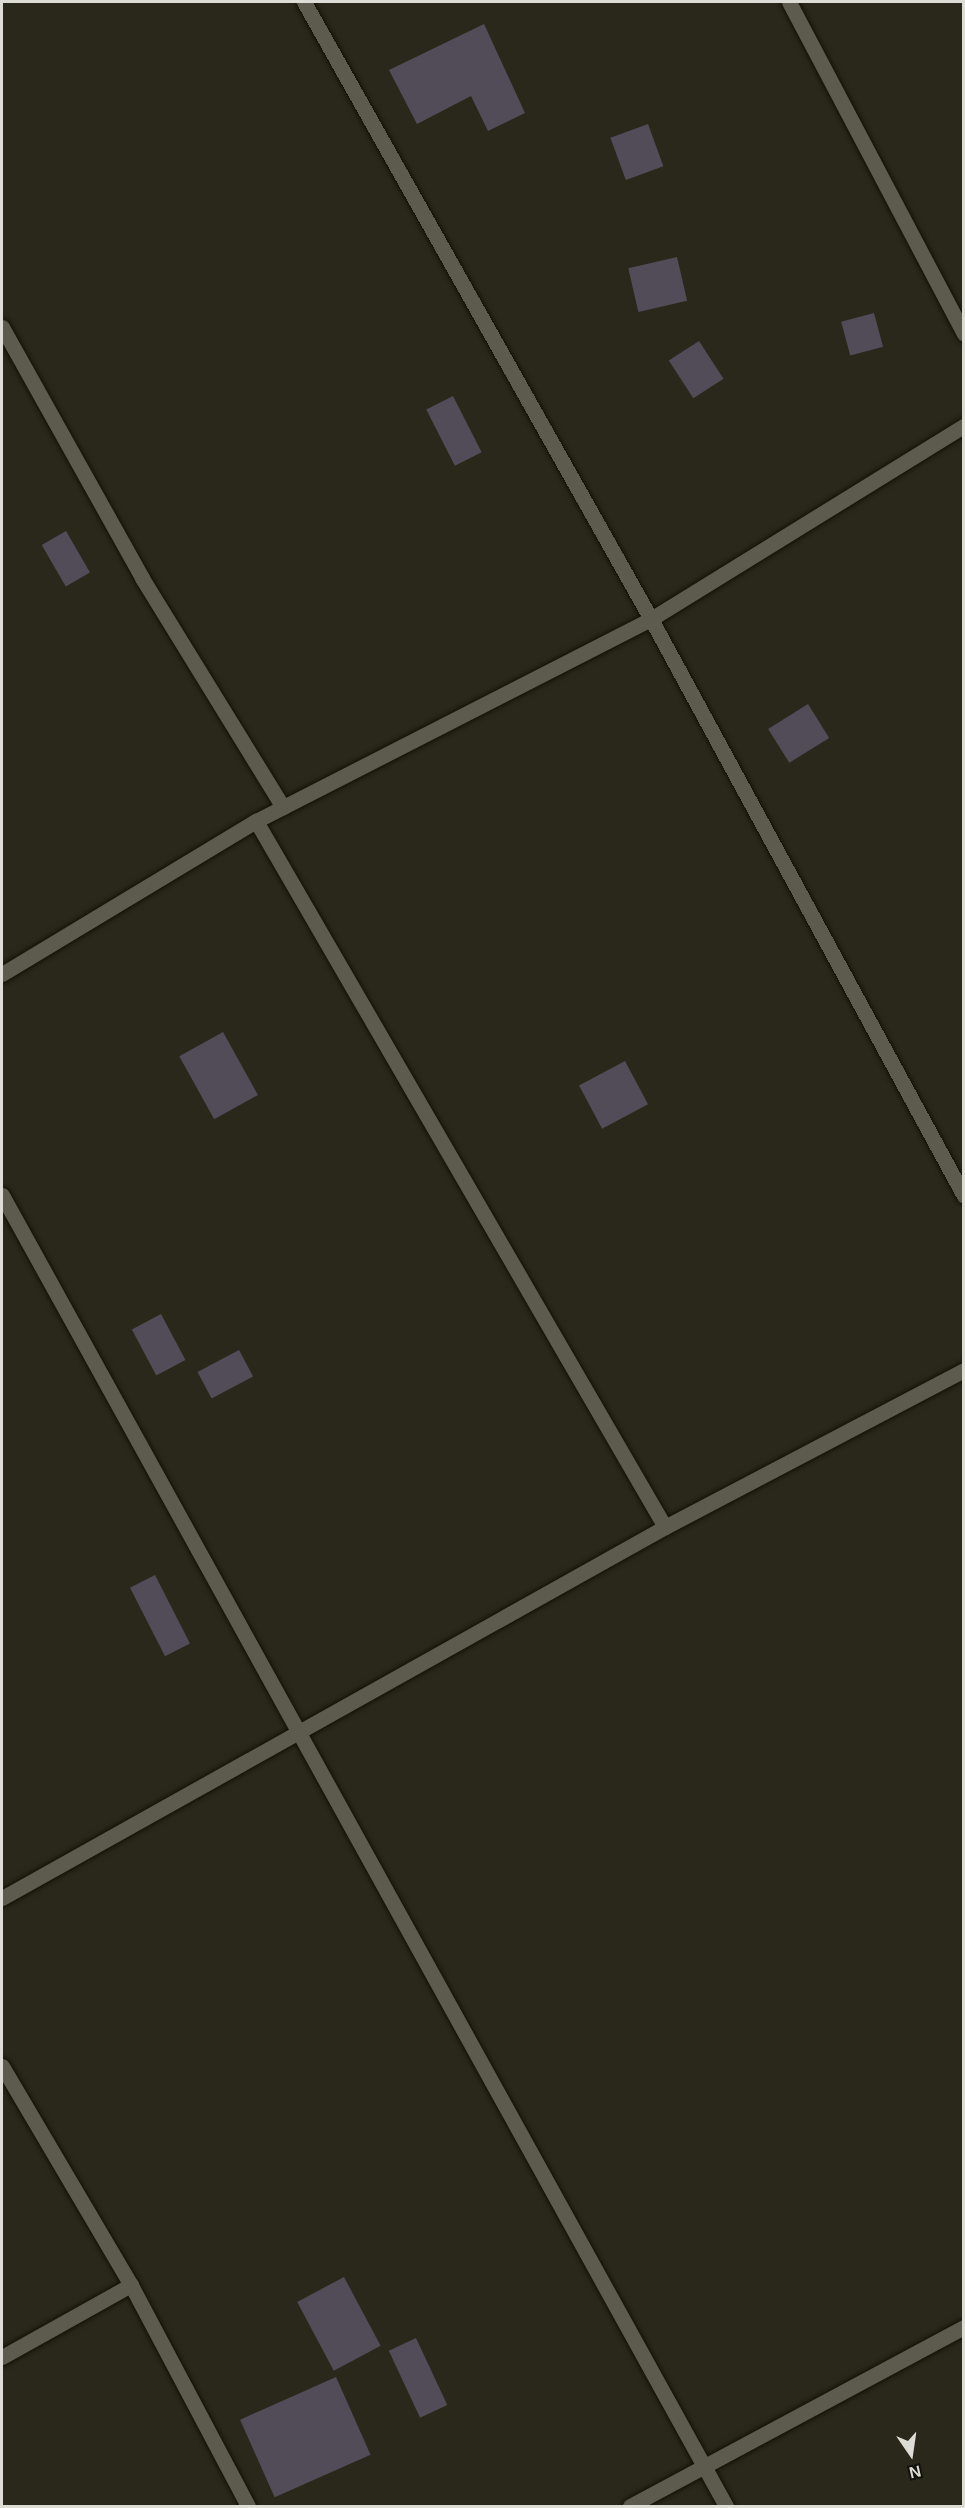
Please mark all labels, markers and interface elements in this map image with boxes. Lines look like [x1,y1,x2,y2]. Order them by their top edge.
north arrow [881,2424,941,2484]
text: N [908,2462,923,2482]

